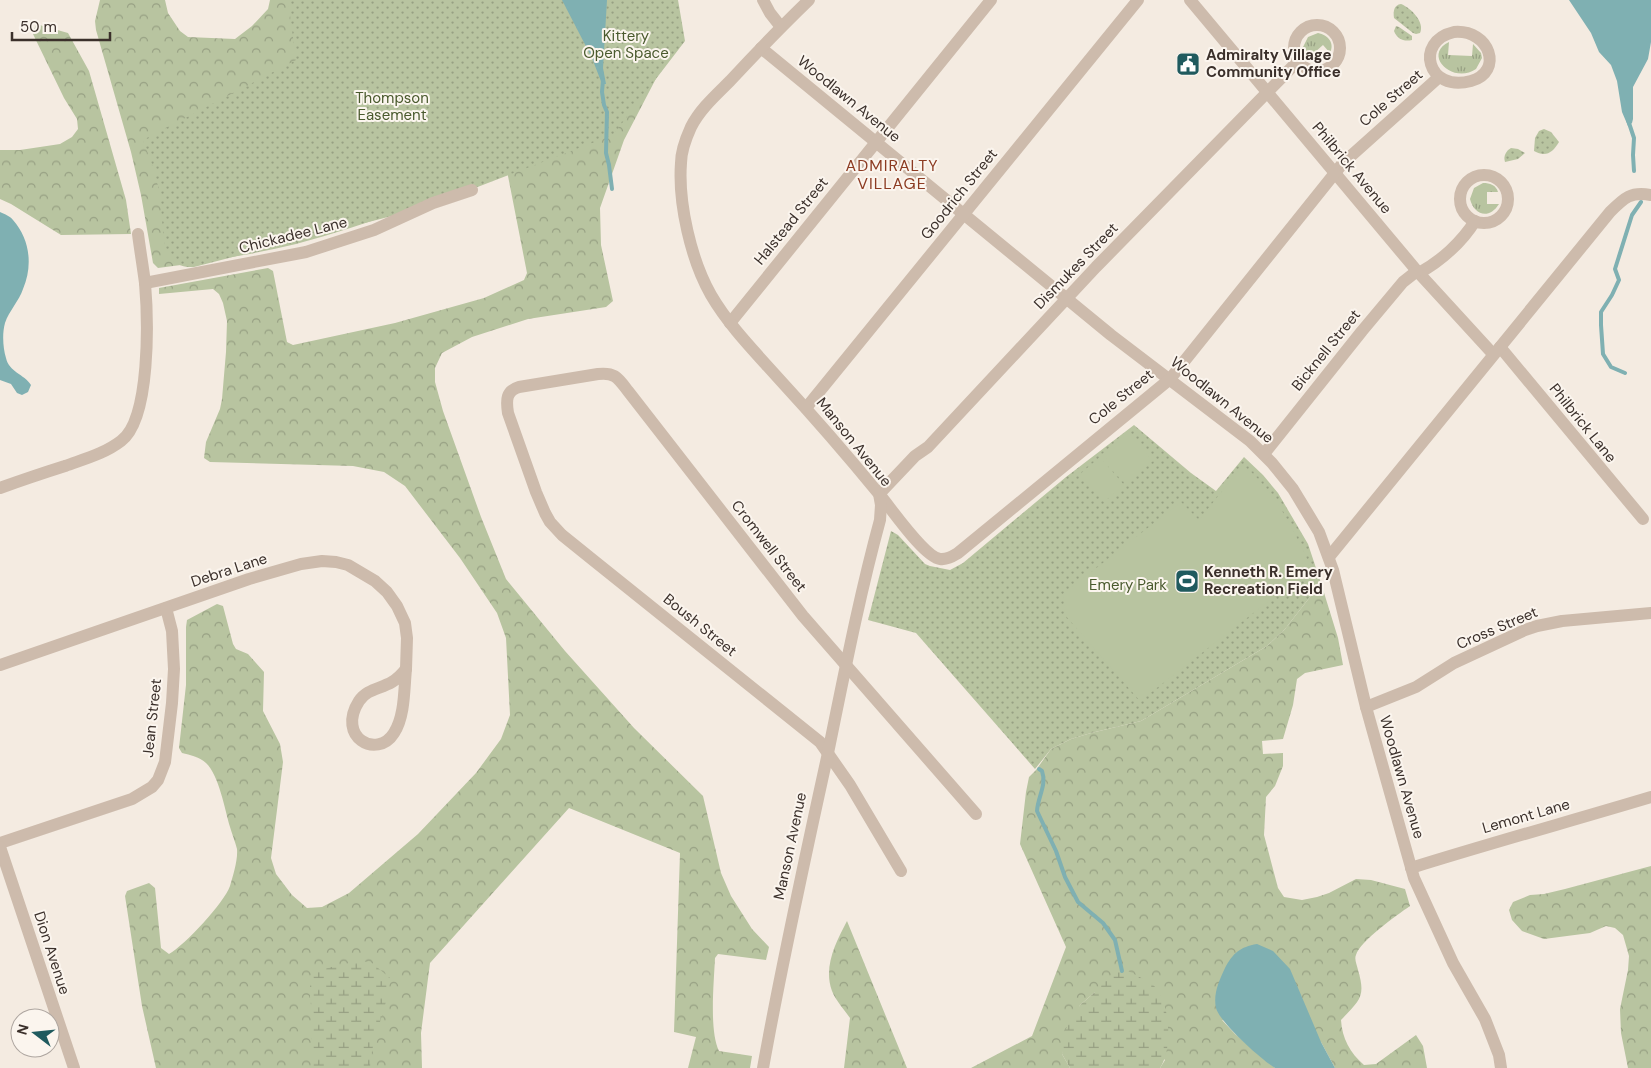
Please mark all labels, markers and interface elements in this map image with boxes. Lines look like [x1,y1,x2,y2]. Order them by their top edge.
scale bar [12,10,110,42]
text: 50 m [20,17,57,37]
park label: Kittery Open Space [583,26,669,63]
place label: Admiralty Village Community Office [1206,45,1341,82]
street label: Woodlawn Avenue [793,51,905,147]
public building icon: Admiralty Village Community Office [1175,51,1201,77]
street label: Cole Street [1355,65,1427,131]
park label: Thompson Easement [355,88,429,125]
street label: Philbrick Avenue [1308,118,1396,218]
street label: Goodrich Street [916,144,1002,244]
district label: ADMIRALTY VILLAGE [846,155,938,194]
street label: Halstead Street [750,173,833,269]
street label: Chickadee Lane [237,212,349,258]
street label: Dismukes Street [1030,218,1123,314]
street label: Bicknell Street [1287,305,1365,395]
street label: Woodlawn Avenue [1166,352,1278,448]
street label: Cole Street [1084,365,1158,429]
street label: Philbrick Lane [1545,379,1621,467]
street label: Manson Avenue [812,393,896,491]
street label: Cromwell Street [727,496,811,596]
street label: Debra Lane [188,548,270,592]
place label: Kenneth R. Emery Recreation Field [1204,562,1333,599]
sports icon: Kenneth R. Emery Recreation Field [1174,568,1200,594]
park label: Emery Park [1089,575,1167,595]
street label: Boush Street [659,589,741,661]
street label: Cross Street [1453,602,1541,654]
street label: Jean Street [138,677,166,758]
street label: Woodlawn Avenue [1375,713,1429,841]
street label: Manson Avenue [769,790,811,902]
street label: Lemont Lane [1480,794,1572,838]
street label: Dion Avenue [29,909,75,997]
north arrow [10,1008,60,1058]
text: N [12,1022,33,1037]

